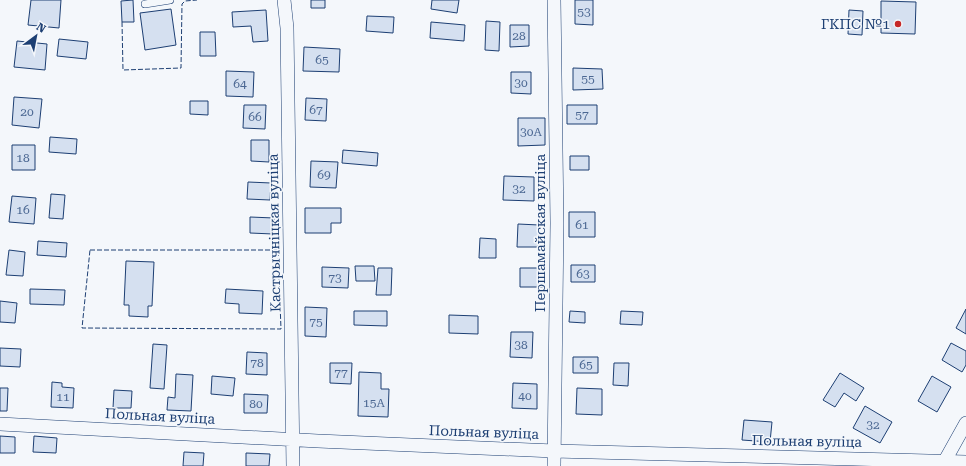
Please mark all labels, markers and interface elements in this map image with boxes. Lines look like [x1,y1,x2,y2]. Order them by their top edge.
house number: 53 [577,5,591,19]
north arrow [16,16,56,56]
place label: ГКПС №1 [821,16,890,32]
marker: ГКПС №1 [893,19,903,29]
text: N [34,20,49,36]
house number: 28 [512,29,526,43]
house number: 65 [315,53,329,67]
house number: 55 [581,72,595,86]
house number: 30 [514,76,528,90]
house number: 64 [233,77,247,91]
house number: 67 [309,103,323,117]
house number: 20 [20,105,34,119]
house number: 57 [575,108,589,122]
house number: 66 [248,110,262,124]
house number: 30А [520,125,543,139]
house number: 18 [16,151,30,165]
street label: Кастрычніцкая вуліца [265,153,283,312]
street label: Першамайская вуліца [532,154,548,312]
house number: 69 [317,168,331,182]
house number: 32 [512,182,526,196]
house number: 16 [16,203,30,217]
house number: 61 [575,218,589,232]
house number: 63 [576,267,590,281]
house number: 73 [328,271,342,285]
house number: 75 [309,315,323,329]
house number: 38 [514,338,528,352]
house number: 78 [250,356,264,370]
house number: 65 [579,358,593,372]
house number: 77 [334,366,348,380]
house number: 40 [518,389,532,403]
house number: 11 [56,390,70,404]
house number: 15А [363,396,386,410]
house number: 80 [249,397,263,411]
street label: Польная вуліца [105,405,216,427]
house number: 32 [866,418,880,432]
street label: Польная вуліца [429,422,540,442]
street label: Польная вуліца [752,432,863,450]

